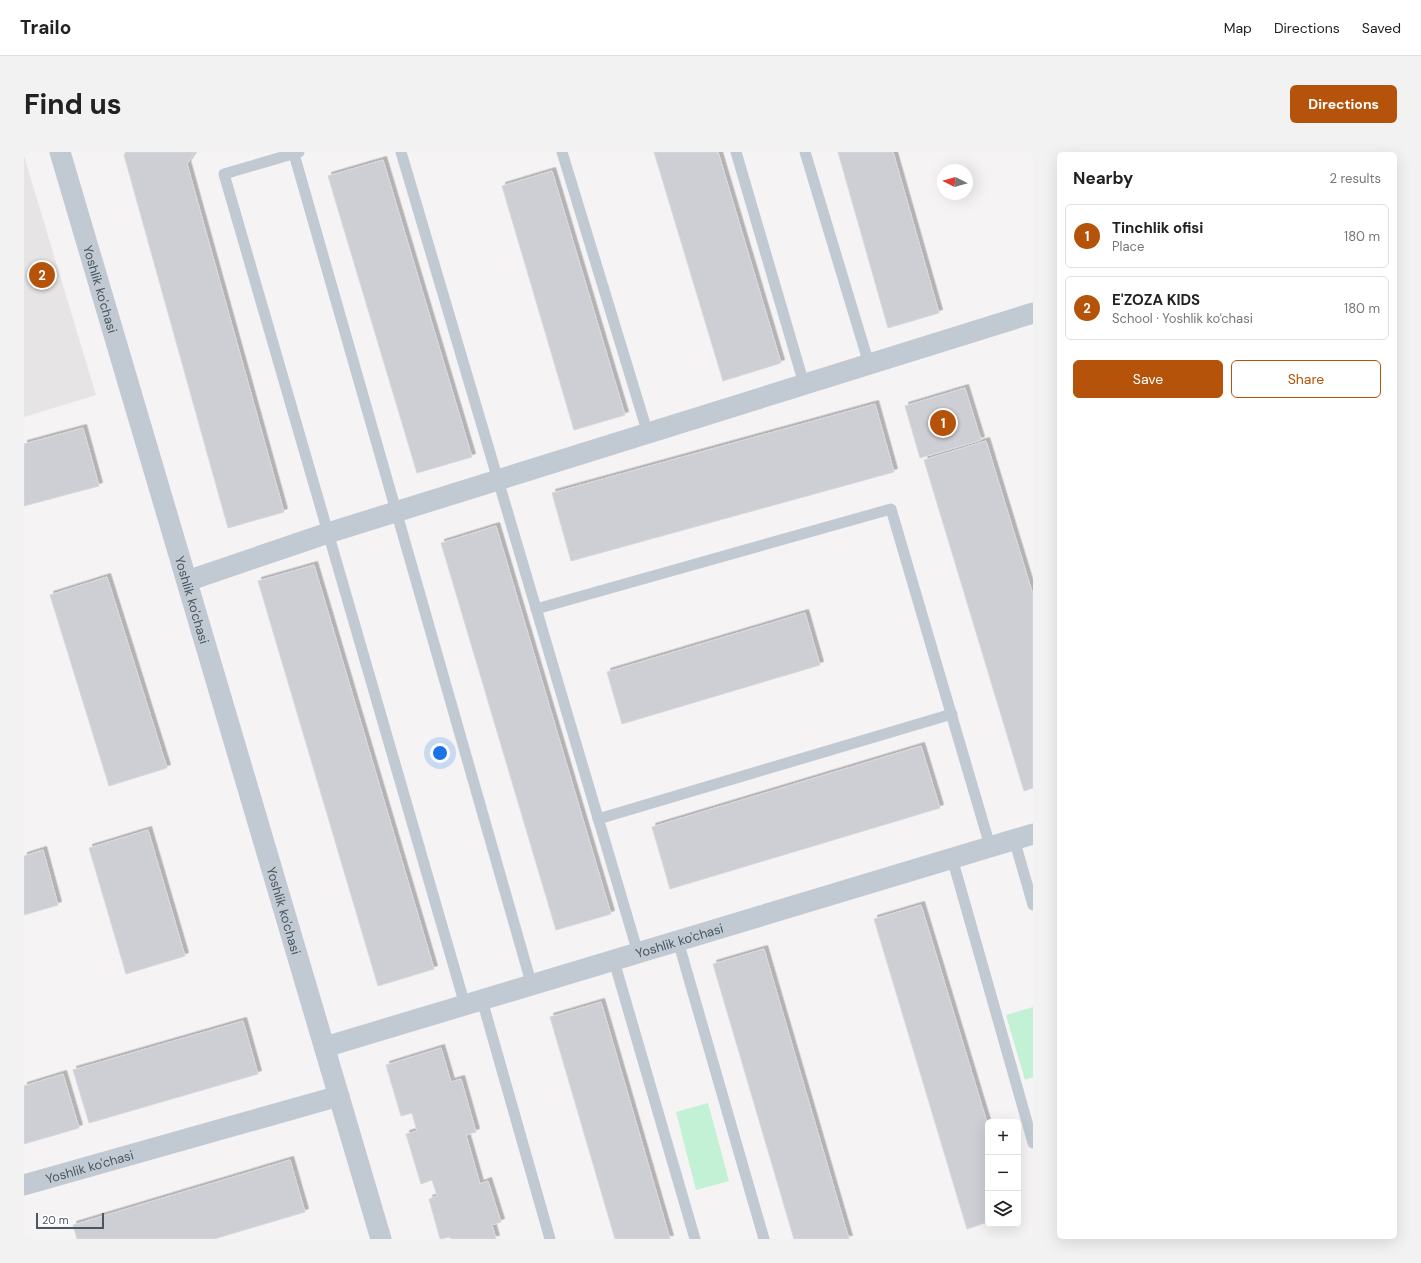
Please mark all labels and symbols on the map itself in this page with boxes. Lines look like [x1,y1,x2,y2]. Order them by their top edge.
north arrow [937,164,973,200]
street label: Yoshlik ko'chasi [79,243,121,335]
pin: 2 [29,260,55,290]
pin: 1 [930,408,956,438]
street label: Yoshlik ko'chasi [171,554,213,646]
your location [430,743,450,763]
street label: Yoshlik ko'chasi [263,865,305,957]
street label: Yoshlik ko'chasi [634,920,725,962]
street label: Yoshlik ko'chasi [44,1146,135,1187]
scale bar [36,1211,104,1230]

